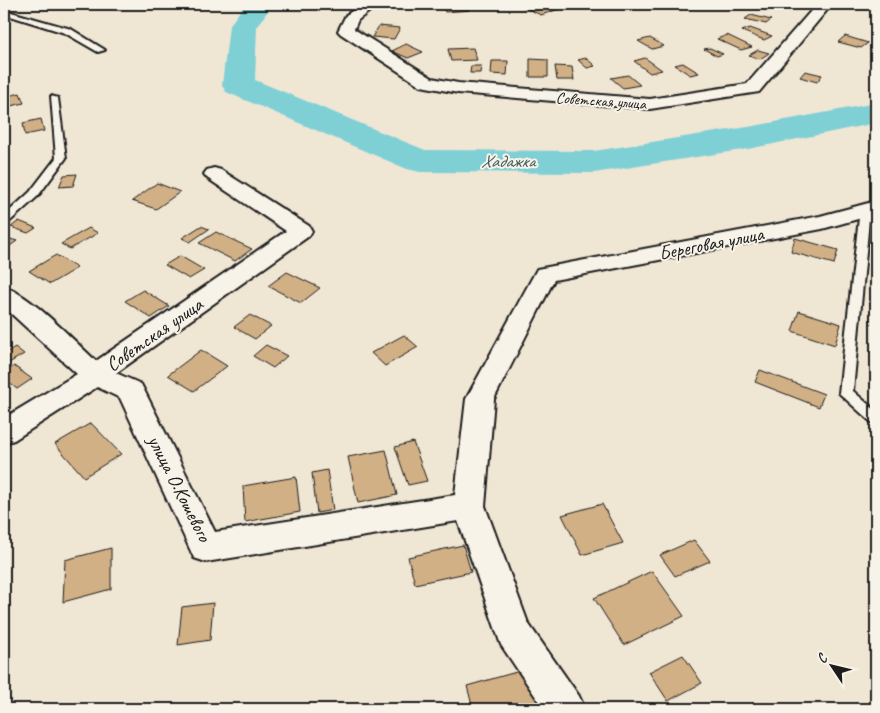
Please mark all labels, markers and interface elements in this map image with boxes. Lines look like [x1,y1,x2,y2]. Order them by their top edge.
street label: Советская улица [555,88,648,114]
water label: Хадажка [481,150,538,172]
street label: Береговая улица [657,221,768,266]
street label: Советская улица [101,291,209,377]
street label: улица О.Кошевого [142,430,217,546]
north arrow [808,640,858,690]
text: С [813,649,832,667]

